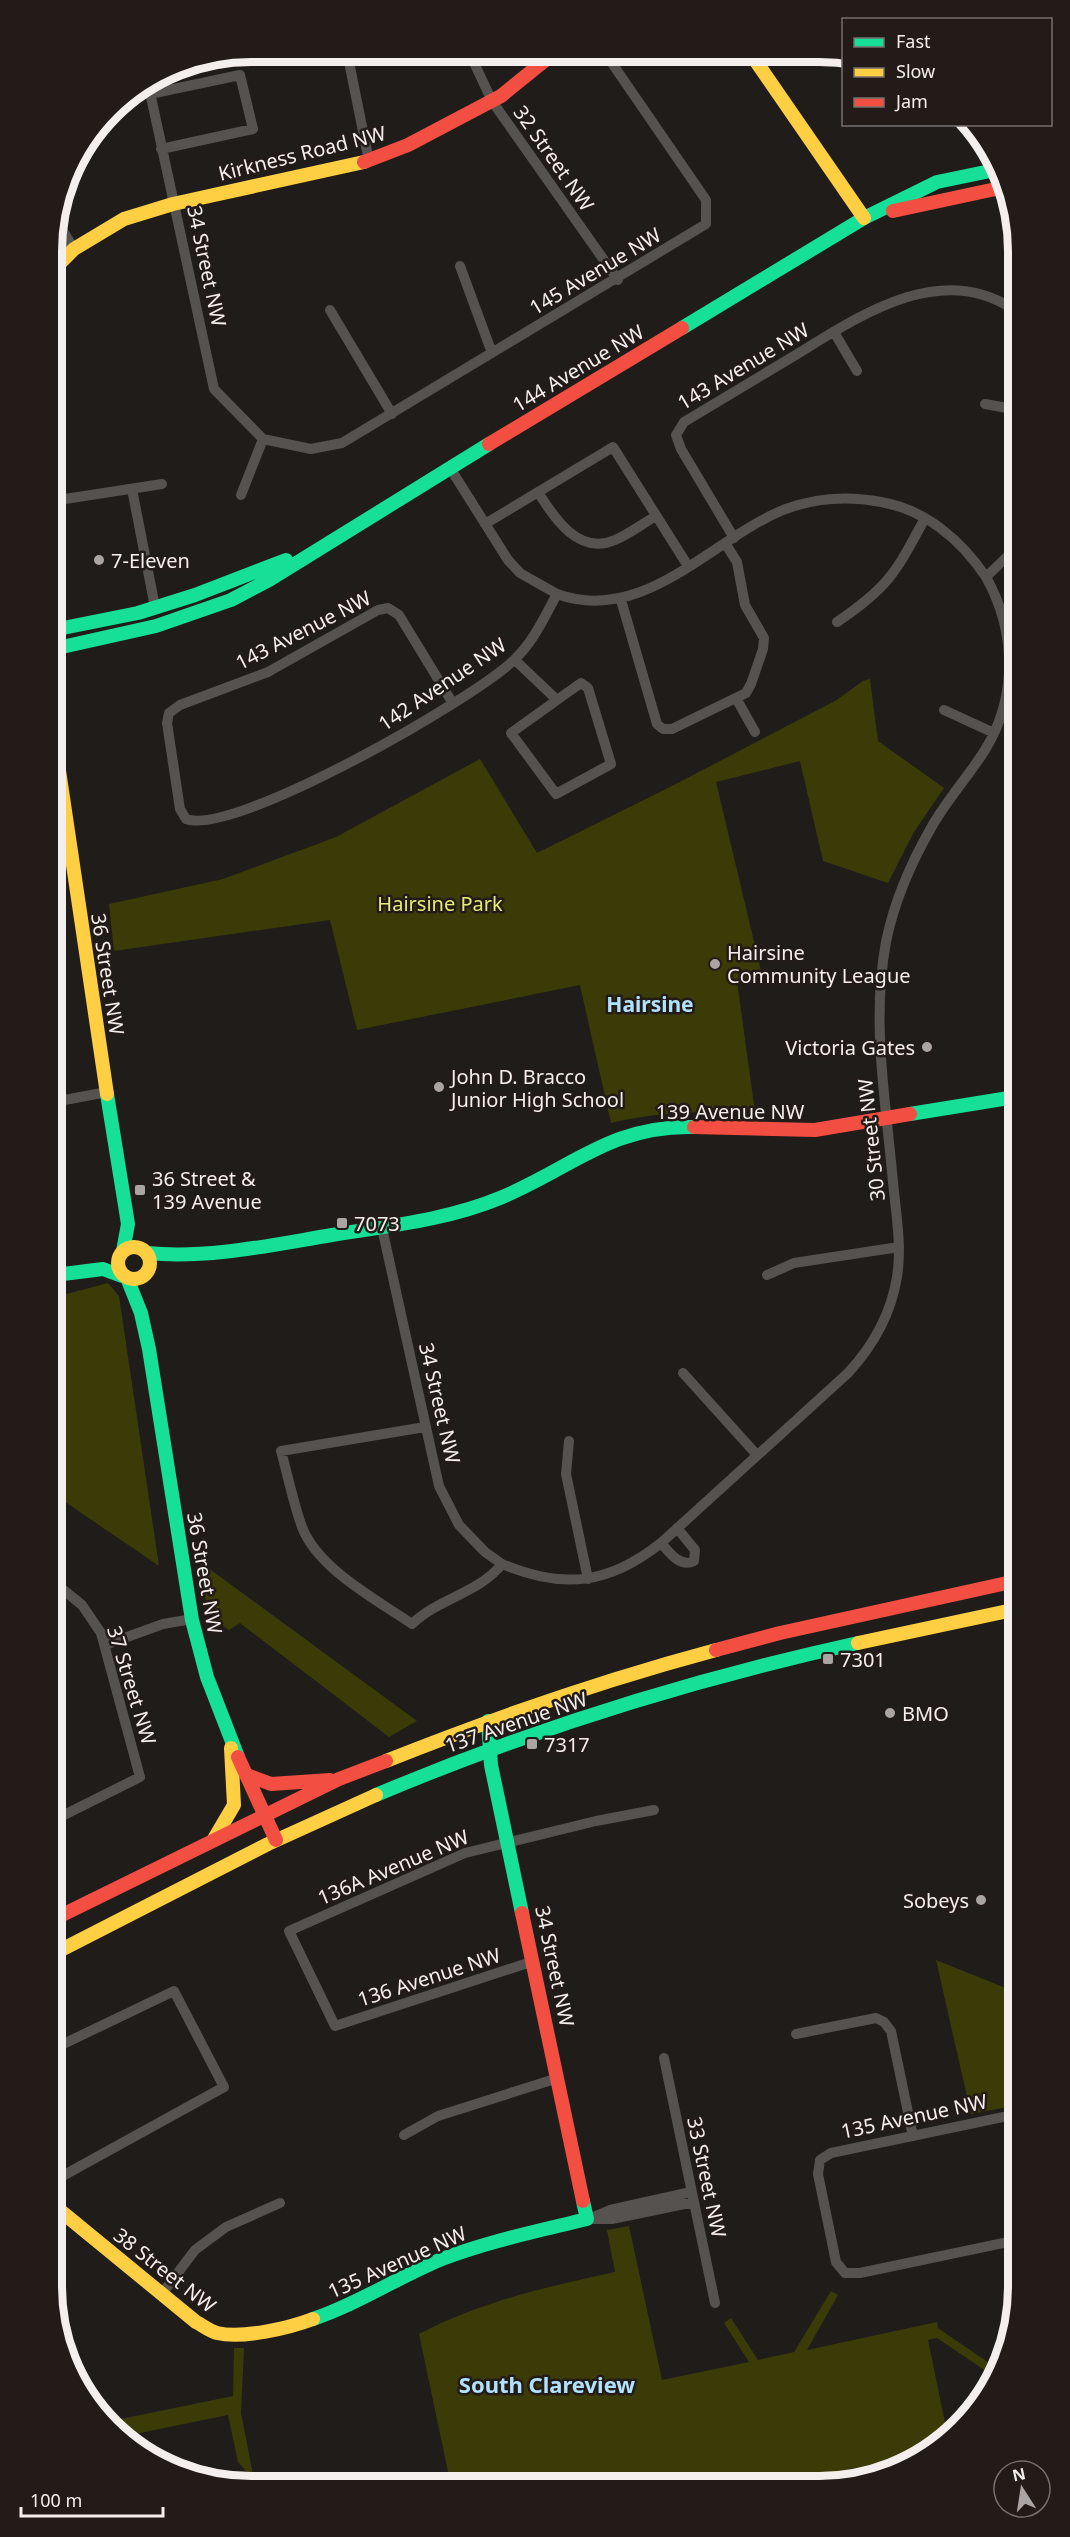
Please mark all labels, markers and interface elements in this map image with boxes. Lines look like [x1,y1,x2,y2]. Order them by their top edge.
legend [842,18,1052,126]
text: Fast [896,29,931,53]
text: Slow [896,59,935,83]
text: Jam [894,89,928,113]
street label: 32 Street NW [508,100,601,216]
street label: Kirkness Road NW [216,119,389,187]
street label: 34 Street NW [181,203,233,329]
street label: 145 Avenue NW [524,221,666,321]
street label: 143 Avenue NW [672,316,814,416]
street label: 144 Avenue NW [507,318,649,418]
place label: 7-Eleven [111,547,190,574]
marker: 7-Eleven [92,553,106,567]
street label: 143 Avenue NW [231,584,376,676]
street label: 142 Avenue NW [373,631,512,737]
park label: Hairsine Park [377,890,503,917]
street label: 36 Street NW [85,911,131,1037]
place label: Hairsine Community League [727,939,911,989]
marker: Hairsine Community League [708,957,722,971]
district label: Hairsine [606,990,694,1018]
place label: Victoria Gates [785,1034,915,1061]
marker: Victoria Gates [920,1040,934,1054]
place label: John D. Bracco Junior High School [449,1063,624,1113]
street label: 30 Street NW [851,1077,891,1203]
marker: John D. Bracco Junior High School [432,1080,446,1094]
street label: 139 Avenue NW [656,1098,805,1125]
place label: 36 Street & 139 Avenue [152,1165,262,1215]
marker: 36 Street & 139 Avenue [133,1183,147,1197]
place label: 7073 [354,1210,400,1237]
marker: 7073 [335,1216,349,1230]
street label: 34 Street NW [413,1340,467,1466]
street label: 36 Street NW [181,1510,229,1636]
street label: 37 Street NW [101,1622,163,1748]
place label: 7301 [840,1646,886,1673]
marker: 7301 [821,1652,835,1666]
street label: 137 Avenue NW [441,1685,591,1759]
place label: BMO [902,1700,949,1727]
marker: BMO [883,1706,897,1720]
place label: 7317 [544,1731,590,1758]
marker: 7317 [525,1737,539,1751]
street label: 136A Avenue NW [313,1823,473,1911]
place label: Sobeys [903,1887,969,1914]
marker: Sobeys [974,1893,988,1907]
street label: 34 Street NW [529,1903,581,2029]
street label: 136 Avenue NW [354,1941,504,2013]
street label: 135 Avenue NW [838,2087,990,2145]
street label: 33 Street NW [681,2114,733,2240]
street label: 135 Avenue NW [324,2219,471,2305]
street label: 38 Street NW [108,2222,222,2319]
district label: South Clareview [459,2369,635,2399]
north arrow [992,2459,1052,2519]
text: N [1010,2462,1028,2486]
scale bar [21,2480,164,2518]
text: 100 m [30,2488,82,2512]

